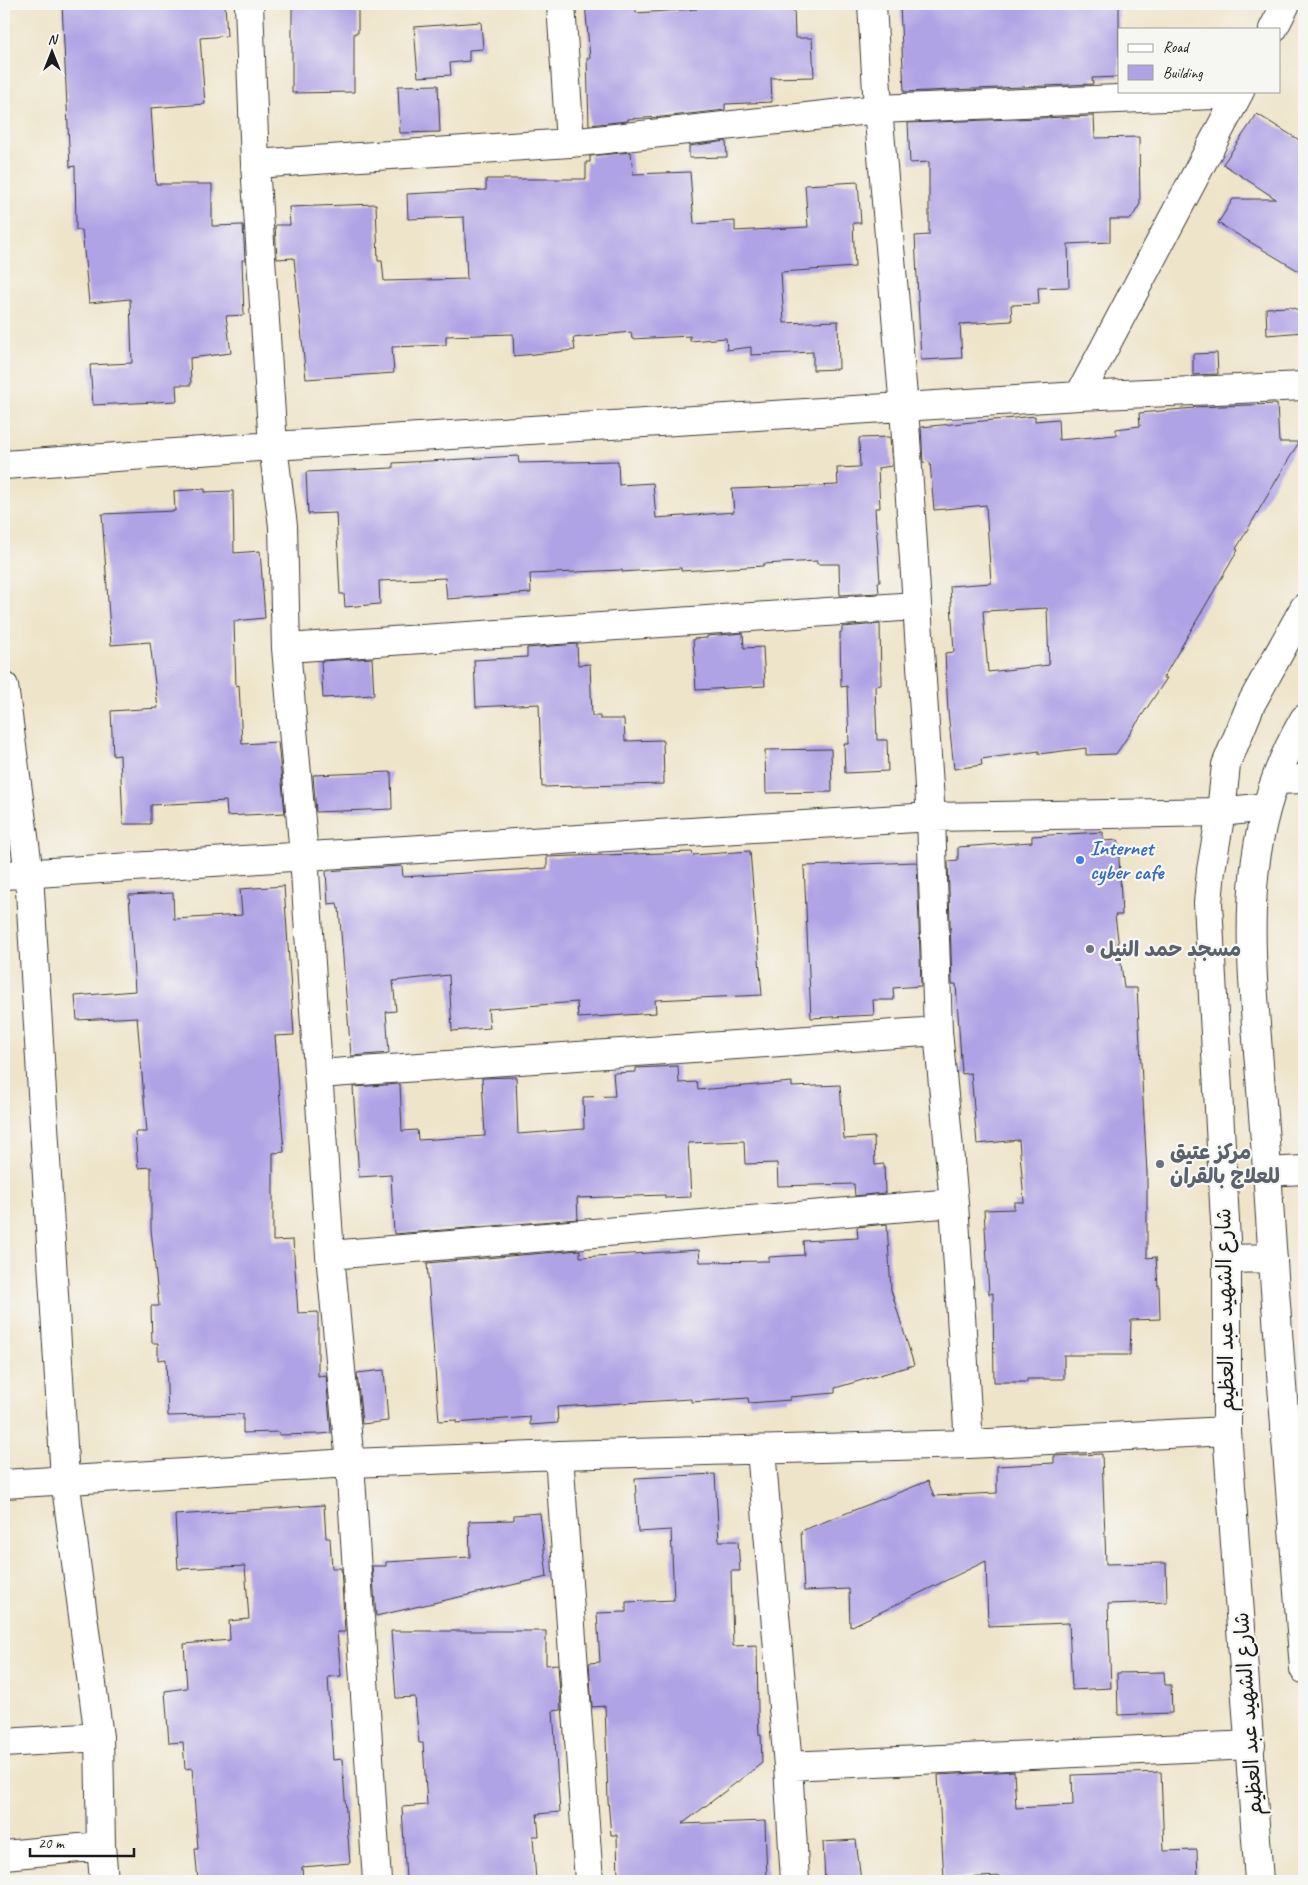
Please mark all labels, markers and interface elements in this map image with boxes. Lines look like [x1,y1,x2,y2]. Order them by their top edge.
north arrow [28,28,78,78]
legend [1118,28,1280,92]
text: N [48,31,59,48]
text: Road [1163,38,1190,57]
text: Building [1163,64,1203,83]
place label: Internet cyber cafe [1090,835,1165,886]
marker: Internet cyber cafe [1074,854,1086,866]
place label: مسجد حمد النيل [1100,936,1241,962]
marker: مسجد حمد النيل [1084,943,1096,955]
place label: مركز عتيق للعلاج بالقران [1170,1139,1280,1189]
marker: مركز عتيق للعلاج بالقران [1154,1158,1166,1170]
street label: شارع الشهيد عبد العظيم [1210,1208,1243,1412]
street label: شارع الشهيد عبد العظيم [1228,1611,1271,1817]
scale bar [30,1825,134,1857]
text: 20 m [38,1834,65,1853]

